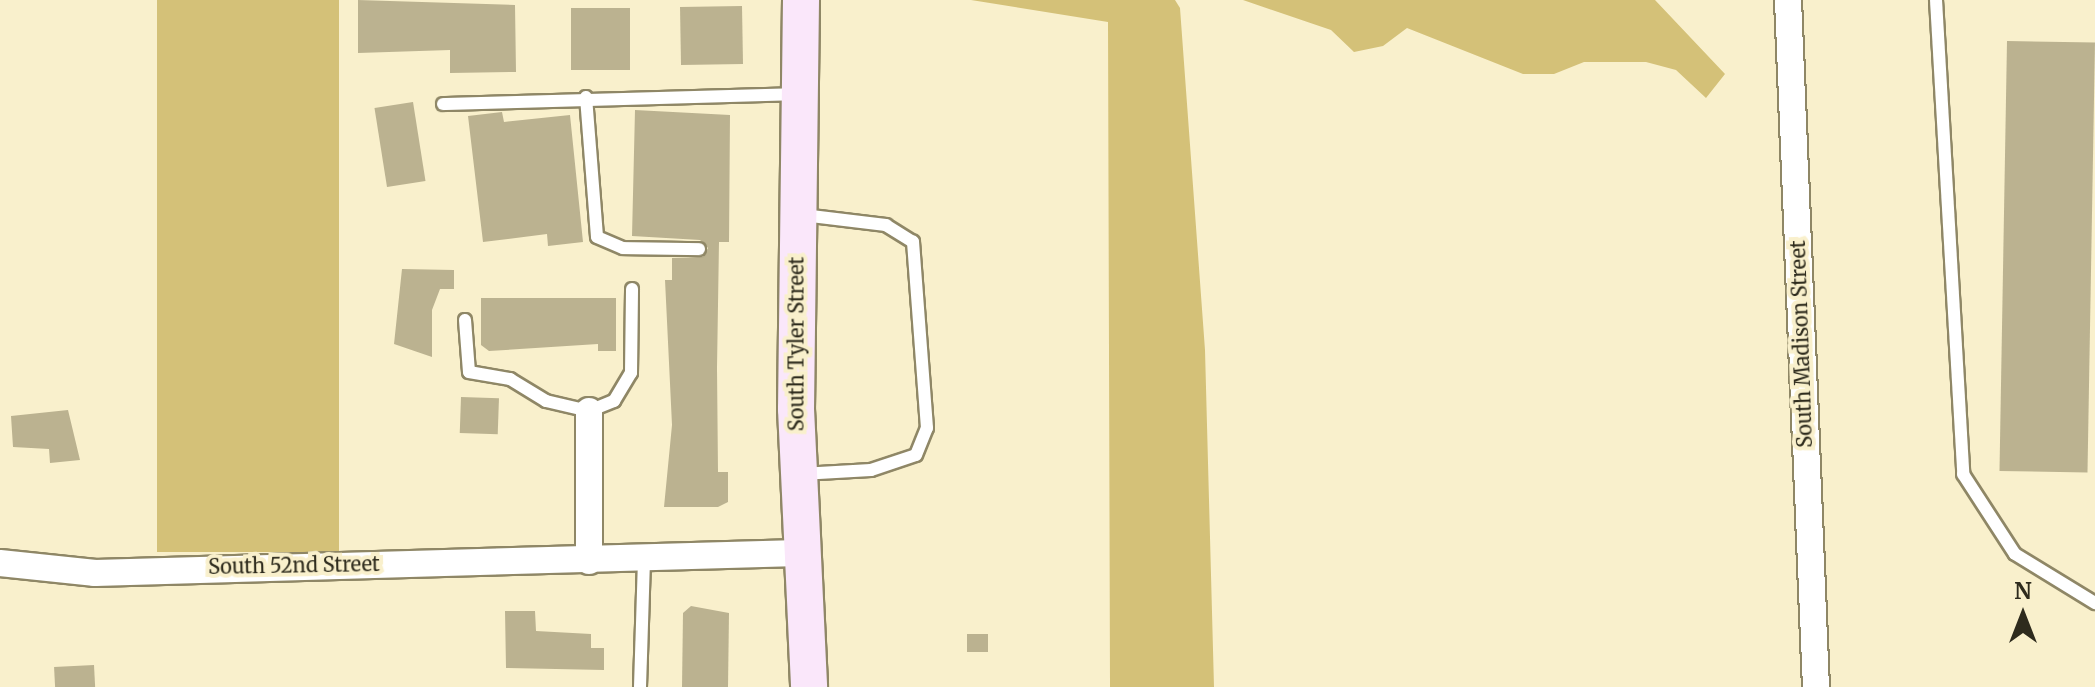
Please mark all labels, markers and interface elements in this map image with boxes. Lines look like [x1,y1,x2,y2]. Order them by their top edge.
street label: South Madison Street [1785,240,1817,448]
street label: South Tyler Street [784,257,808,431]
street label: South 52nd Street [208,552,380,578]
north arrow [1983,575,2063,655]
text: N [2014,577,2032,605]

